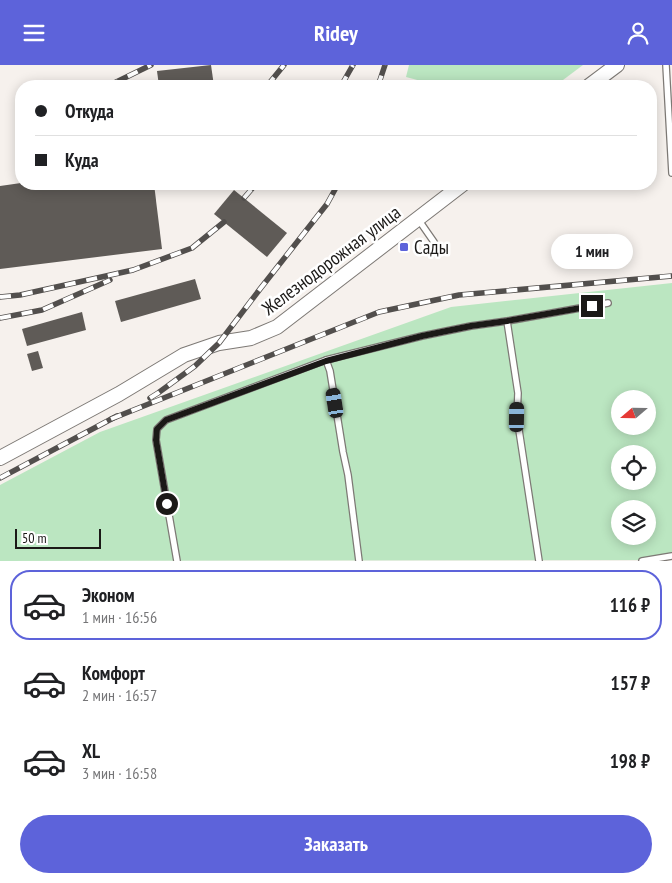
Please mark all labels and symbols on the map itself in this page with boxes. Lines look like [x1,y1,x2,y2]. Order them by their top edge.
street label: Железнодорожная улица [256,200,405,321]
callout: 1 мин [551,233,633,269]
place label: Сады [414,235,449,259]
marker: Сады [398,241,410,253]
route end [581,295,603,317]
car [325,387,344,419]
north arrow [611,390,656,435]
car [509,402,524,432]
route start [156,493,178,515]
scale bar [15,525,101,549]

